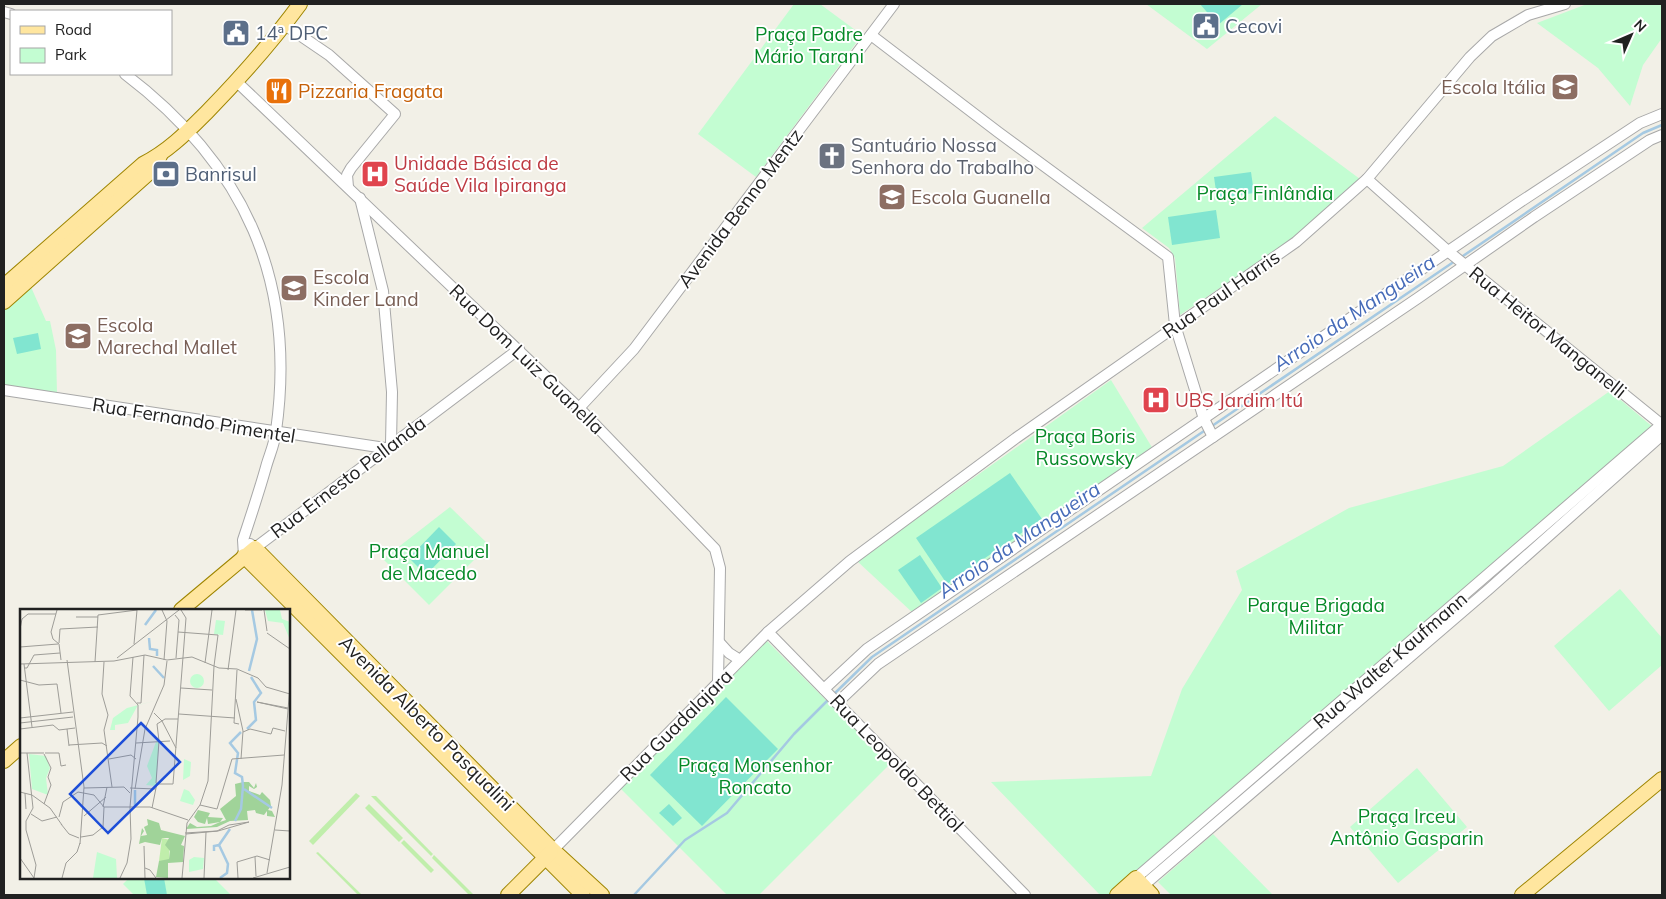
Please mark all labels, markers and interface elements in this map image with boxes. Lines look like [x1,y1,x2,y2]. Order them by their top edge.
legend [10,10,172,75]
north arrow [1606,10,1656,60]
public building icon: Cecovi [1191,11,1221,41]
place label: Cecovi [1225,14,1282,38]
text: N [1630,16,1650,36]
public building icon: 14ª DPC [221,18,251,48]
text: Road [55,20,92,39]
place label: 14ª DPC [255,21,328,45]
park label: Praça Padre Mário Tarani [754,22,864,68]
text: Park [55,45,87,64]
school or university icon: Escola Itália [1550,72,1580,102]
place label: Escola Itália [1441,75,1546,99]
restaurant icon: Pizzaria Fragata [264,76,294,106]
place label: Pizzaria Fragata [298,79,443,103]
street label: Avenida Benno Mentz [672,124,808,292]
place label: Santuário Nossa Senhora do Trabalho [851,133,1034,179]
church icon: Santuário Nossa Senhora do Trabalho [817,141,847,171]
place label: Unidade Básica de Saúde Vila Ipiranga [394,151,567,197]
bank icon: Banrisul [151,159,181,189]
hospital icon: Unidade Básica de Saúde Vila Ipiranga [360,159,390,189]
place label: Banrisul [185,162,257,186]
park label: Praça Finlândia [1197,181,1333,205]
school or university icon: Escola Guanella [877,182,907,212]
place label: Escola Guanella [911,185,1051,209]
street label: Rua Paul Harris [1158,245,1284,343]
water label: Arroio da Mangueira [1267,249,1440,377]
street label: Rua Heitor Manganelli [1464,261,1632,403]
place label: Escola Kinder Land [313,265,419,311]
school or university icon: Escola Kinder Land [279,273,309,303]
street label: Rua Dom Luiz Guanella [445,279,609,439]
place label: Escola Marechal Mallet [97,313,237,359]
school or university icon: Escola Marechal Mallet [63,321,93,351]
hospital icon: UBS Jardim Itú [1141,385,1171,415]
place label: UBS Jardim Itú [1175,388,1303,412]
street label: Rua Fernando Pimentel [91,392,297,448]
street label: Rua Ernesto Pellanda [266,411,430,543]
park label: Praça Boris Russowsky [1035,424,1135,470]
water label: Arroio da Mangueira [932,476,1105,604]
park label: Praça Manuel de Macedo [369,539,489,585]
street label: Rua Walter Kaufmann [1308,587,1472,733]
park label: Parque Brigada Militar [1247,593,1385,639]
inset map [20,609,290,879]
street label: Avenida Alberto Pasqualini [334,630,520,816]
street label: Rua Guadalajara [615,664,737,786]
street label: Rua Leopoldo Bettiol [825,689,969,837]
park label: Praça Monsenhor Roncato [678,753,832,799]
park label: Praça Irceu Antônio Gasparin [1330,804,1484,850]

